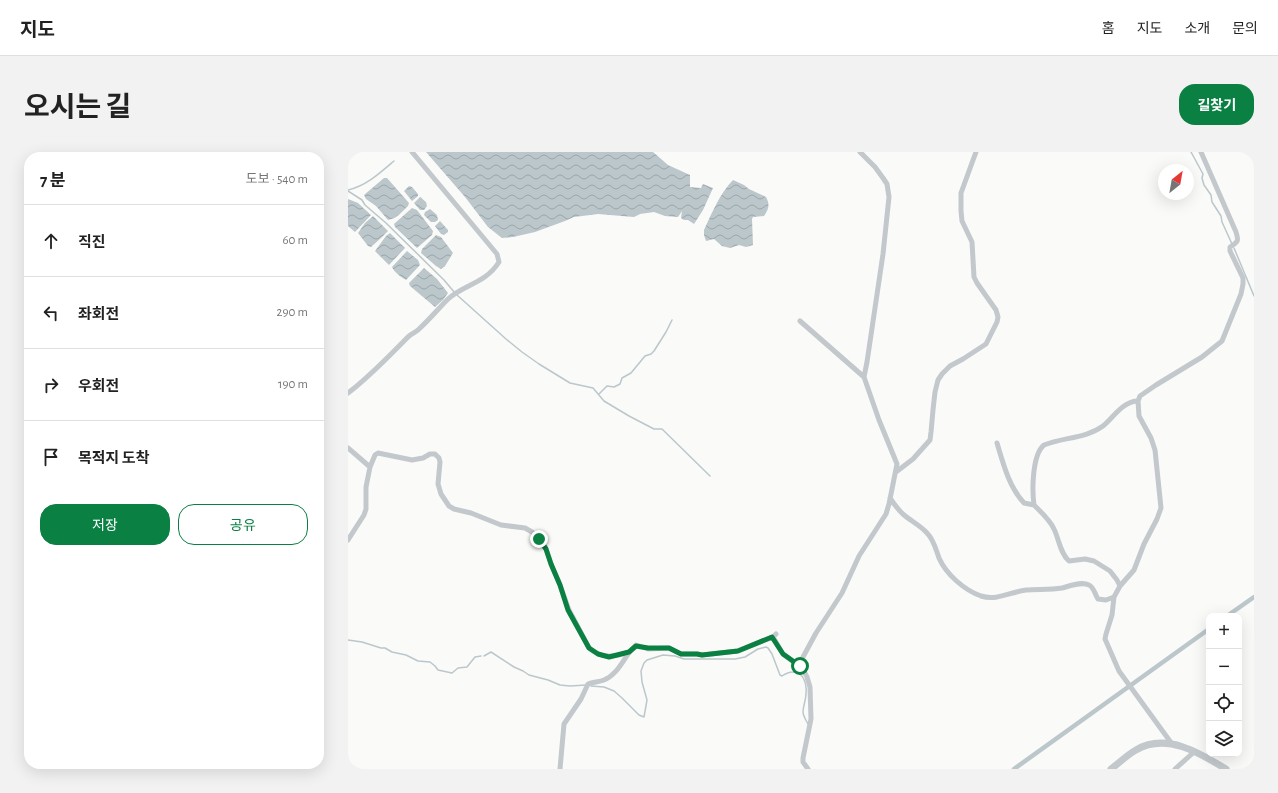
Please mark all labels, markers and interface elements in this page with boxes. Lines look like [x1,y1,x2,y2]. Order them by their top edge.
text: 지도 [20,21,55,40]
text: 홈 [1102,22,1115,36]
text: 지도 [1137,22,1162,36]
text: 소개 [1184,22,1210,36]
text: 문의 [1232,22,1258,36]
button: 길찾기 [1179,84,1254,125]
text: 오시는 길 [24,94,131,122]
north arrow [1158,164,1194,200]
text: 7 분 [40,172,66,189]
text: 도보 · 540 m [246,173,308,186]
icon: ahead [40,230,62,252]
text: 60 m [282,234,308,247]
text: 직진 [78,235,106,250]
icon: left [40,302,62,324]
text: 290 m [277,306,308,319]
text: 좌회전 [78,307,119,322]
icon: right [40,374,62,396]
text: 190 m [278,378,308,391]
text: 우회전 [78,379,119,394]
icon: arrive [40,446,62,468]
text: 목적지 도착 [78,451,149,466]
button: 저장 [40,504,170,545]
button: 공유 [178,504,308,545]
route end [530,530,548,548]
map controls [1206,613,1242,757]
button: + [1206,613,1242,649]
button: − [1206,649,1242,685]
route start [791,657,809,675]
button: locate [1206,685,1242,721]
button: layers [1206,721,1242,757]

